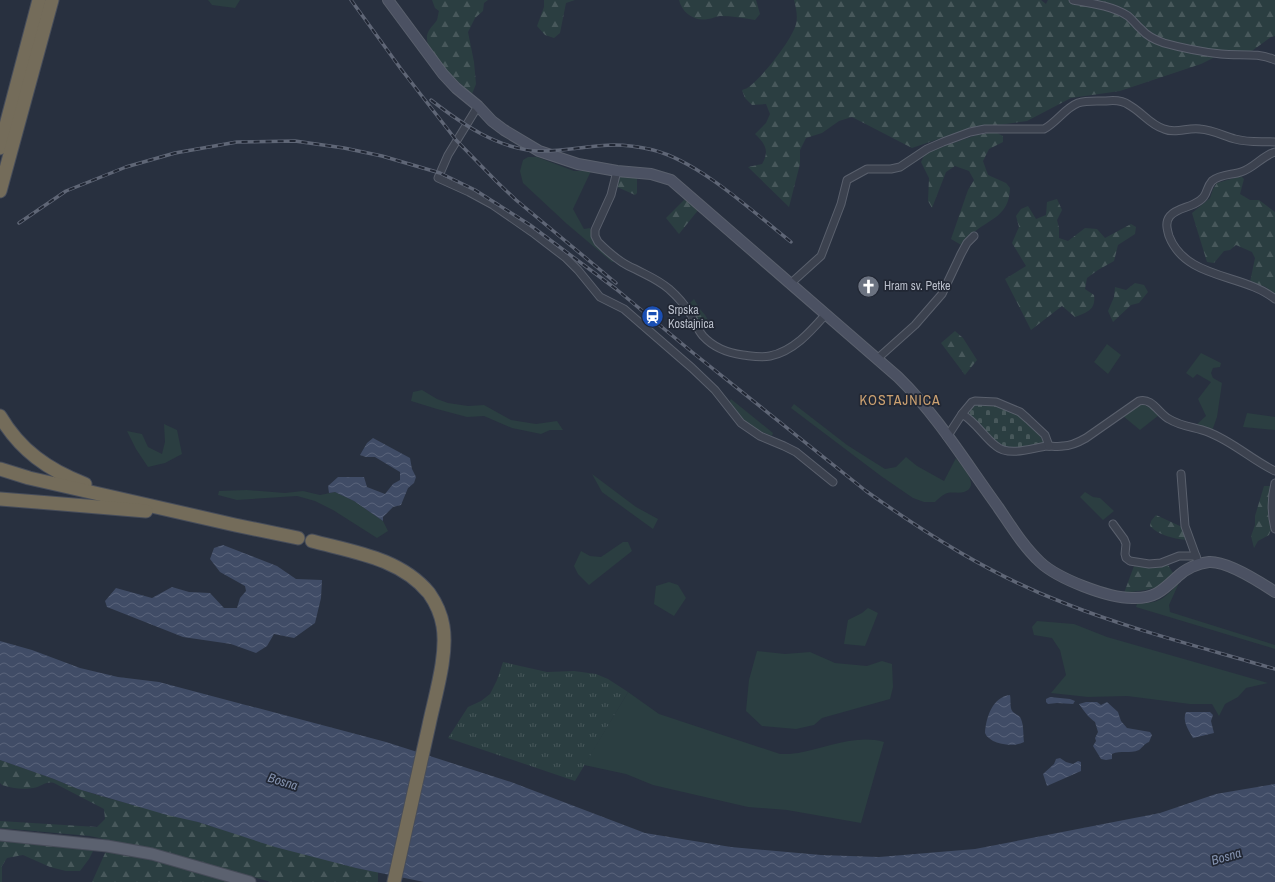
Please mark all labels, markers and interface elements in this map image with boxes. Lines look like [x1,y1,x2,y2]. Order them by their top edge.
church icon: Hram sv. Petke [855,273,881,299]
place label: Hram sv. Petke [884,278,951,294]
place label: Srpska Kostajnica [668,302,714,332]
station icon: Srpska Kostajnica [639,304,665,330]
district label: KOSTAJNICA [859,391,941,409]
water label: Bosna [266,769,300,794]
water label: Bosna [1209,844,1243,869]

